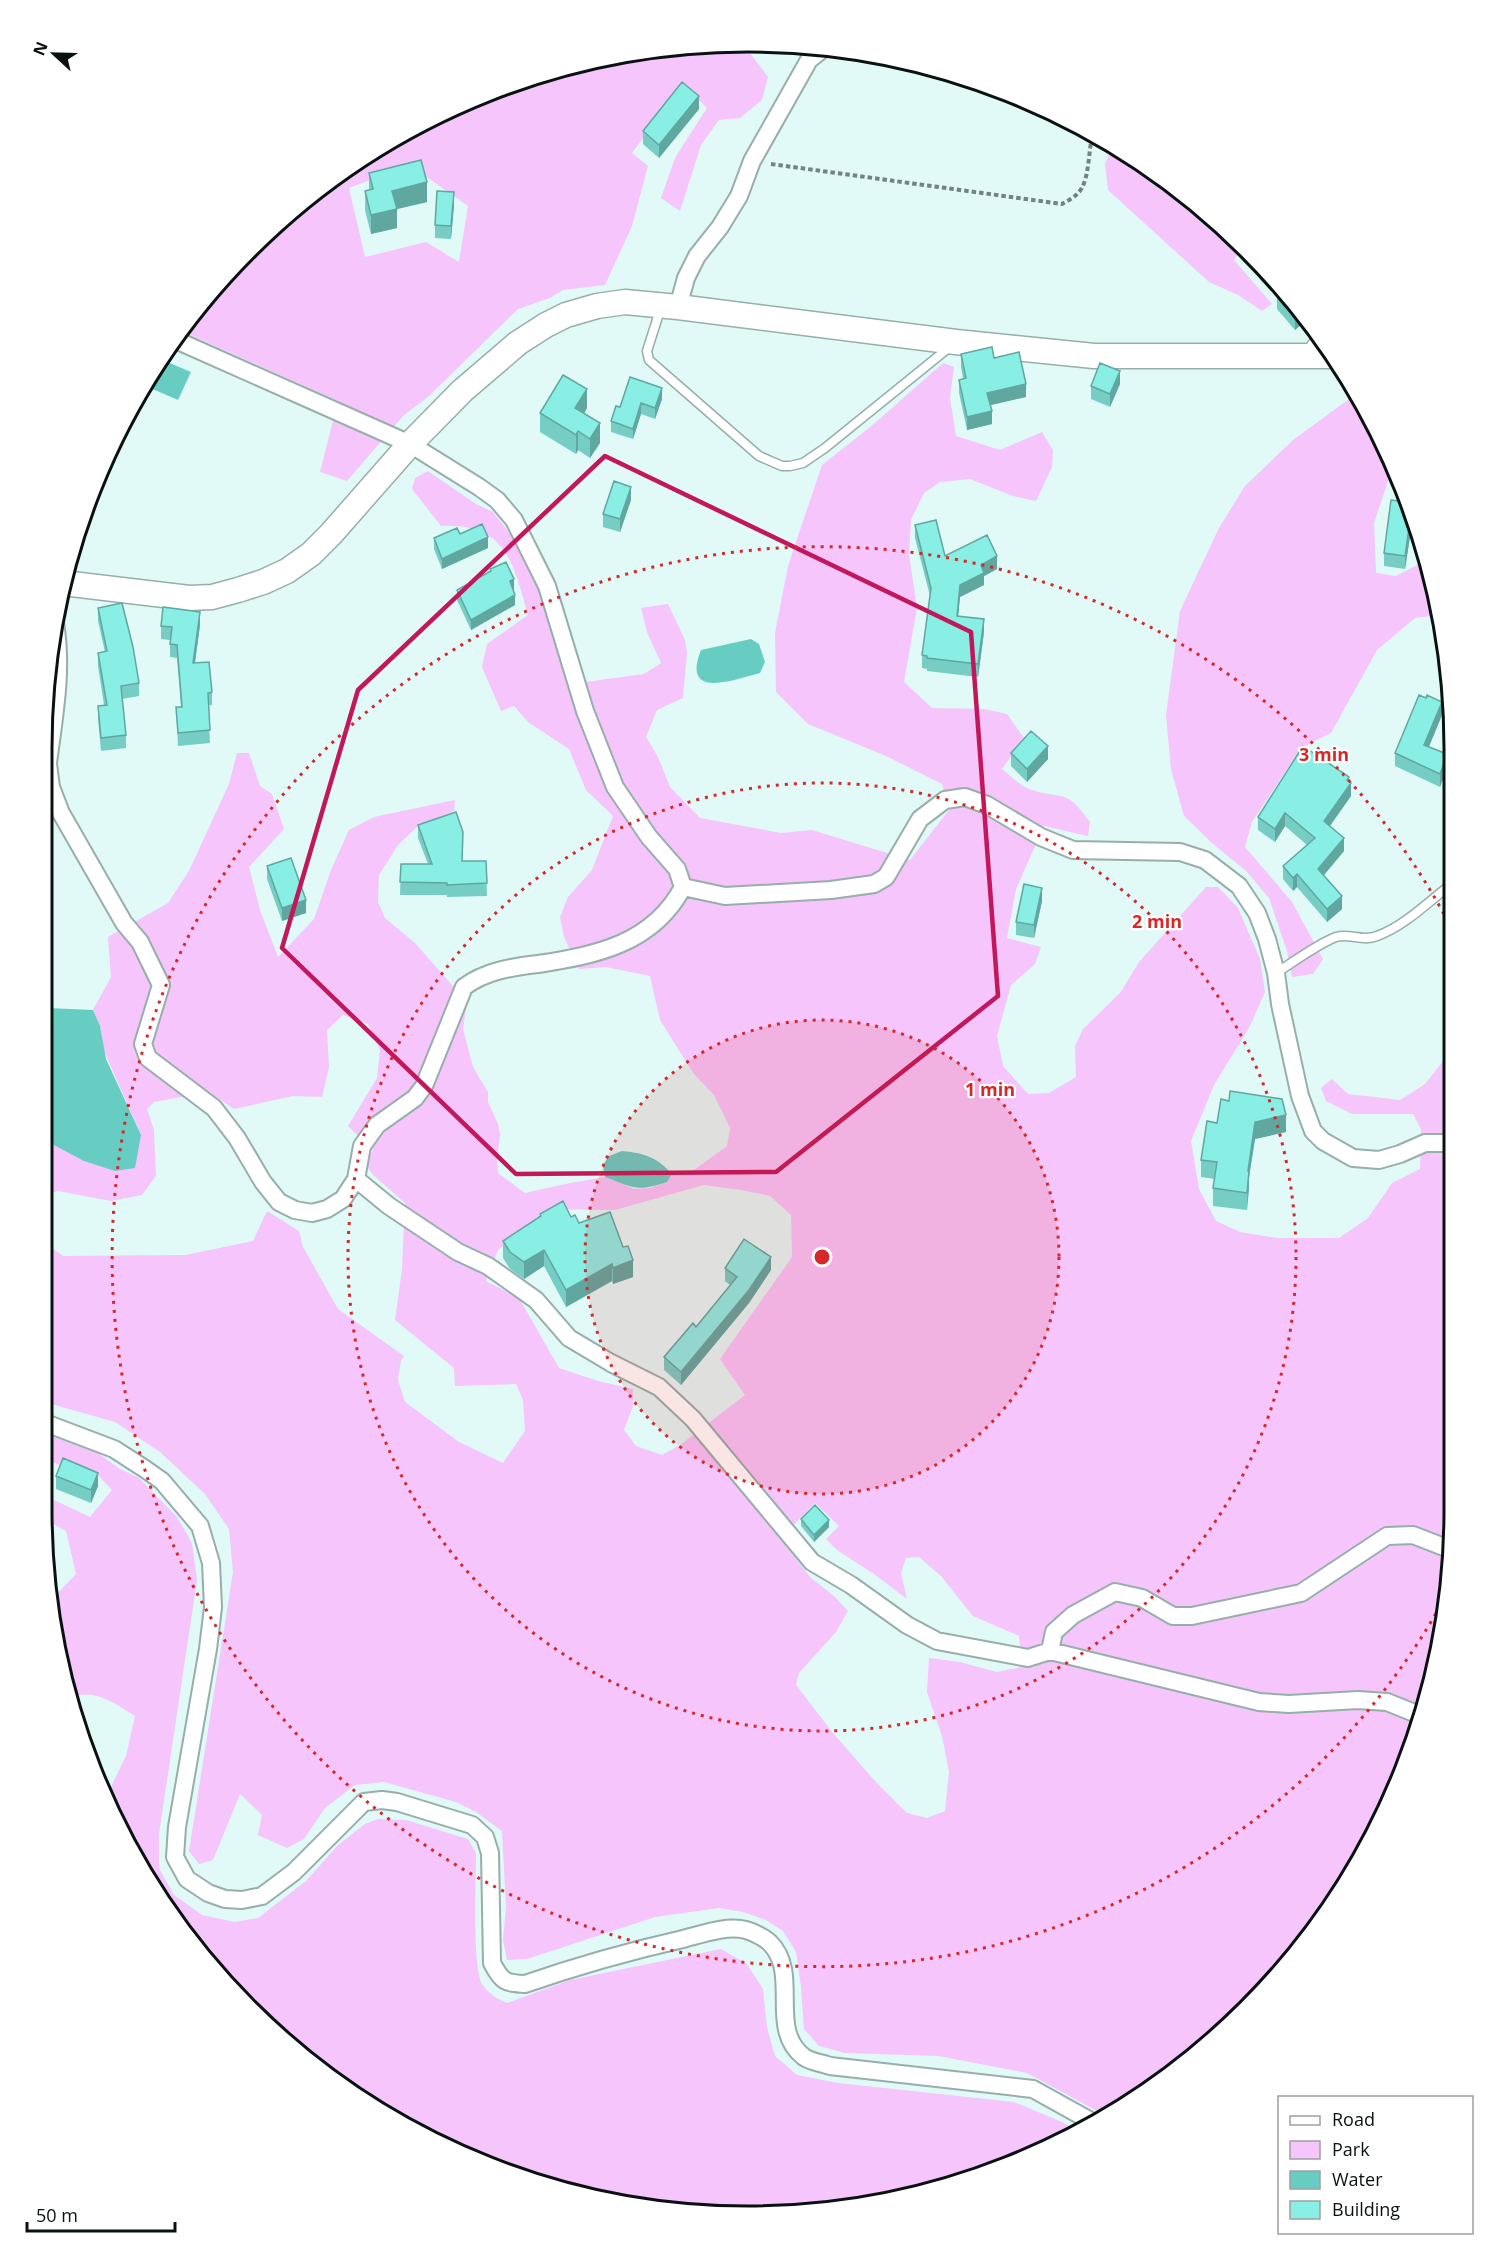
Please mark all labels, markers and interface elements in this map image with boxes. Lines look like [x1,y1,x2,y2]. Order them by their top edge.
north arrow [24,24,84,84]
text: N [27,38,53,59]
text: 3 min [1299,742,1349,766]
text: 2 min [1132,909,1182,933]
text: 1 min [965,1077,1015,1101]
centre of rings [812,1247,832,1267]
legend [1278,2096,1473,2234]
text: Road [1332,2107,1375,2131]
text: Park [1332,2137,1370,2161]
text: Water [1332,2167,1383,2191]
scale bar [27,2195,176,2233]
text: Building [1332,2197,1400,2221]
text: 50 m [36,2203,78,2227]

